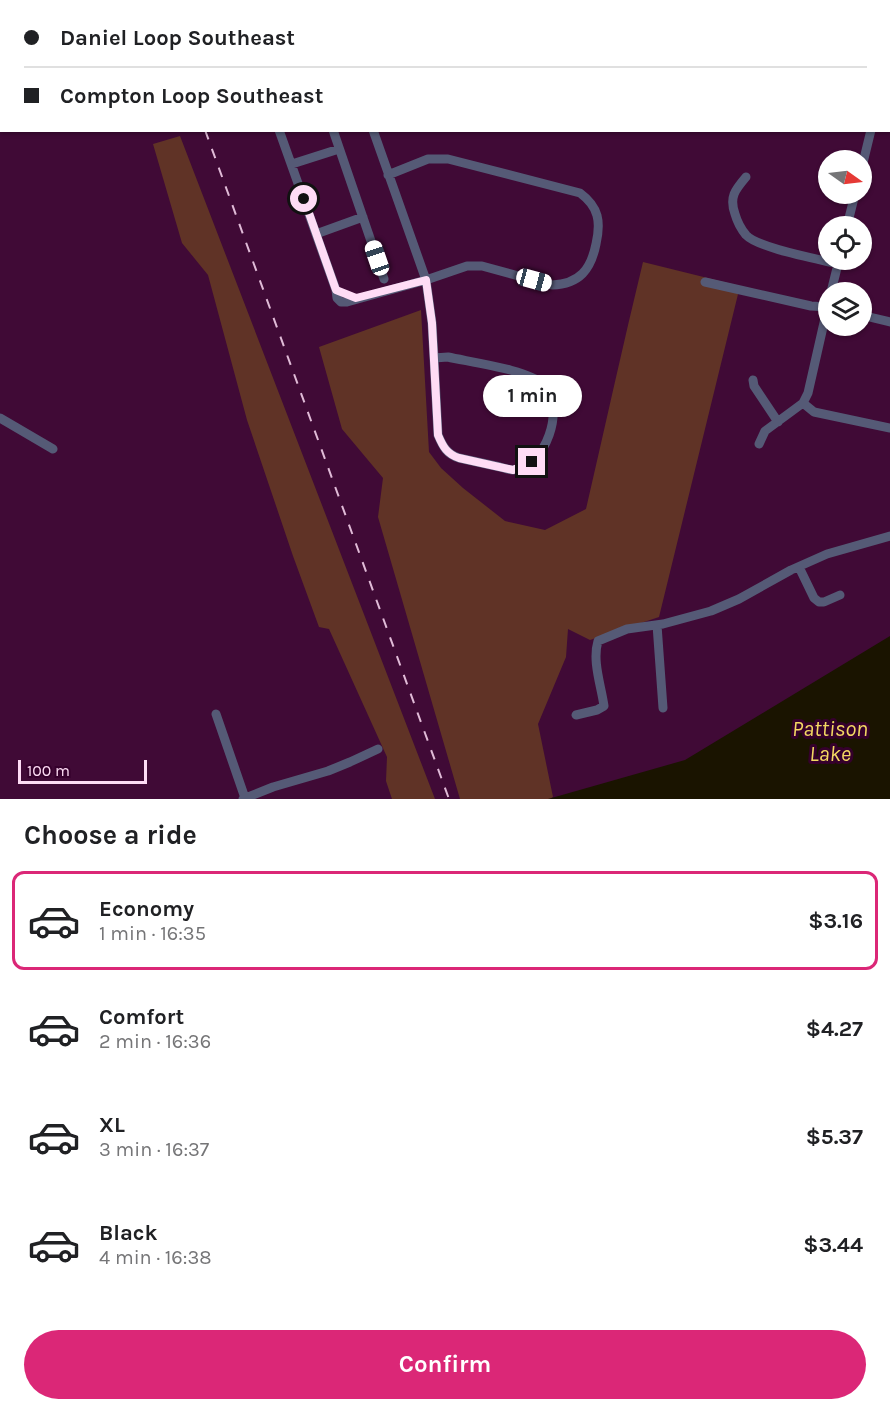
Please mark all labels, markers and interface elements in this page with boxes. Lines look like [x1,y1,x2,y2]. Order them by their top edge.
text: Daniel Loop Southeast [60,25,295,51]
text: Compton Loop Southeast [60,83,323,109]
north arrow [818,150,872,204]
map controls [818,150,872,336]
route start [290,185,317,212]
button: locate [818,216,872,270]
car [363,238,391,278]
car [514,267,554,293]
button: layers [818,282,872,336]
callout: 1 min [482,375,582,417]
text: 1 min [507,384,558,407]
route end [518,448,545,475]
water label: Pattison Lake [792,716,868,767]
scale bar [18,757,147,784]
text: 100 m [27,761,70,780]
text: Choose a ride [24,819,197,851]
icon: car [27,894,81,948]
text: Economy [99,896,194,922]
text: $3.16 [808,908,863,934]
text: 1 min · 16:35 [99,922,206,945]
icon: car [27,1002,81,1056]
text: Comfort [99,1004,184,1030]
text: $4.27 [806,1016,863,1042]
text: 2 min · 16:36 [99,1030,211,1053]
icon: car [27,1110,81,1164]
text: XL [99,1112,125,1138]
text: $5.37 [806,1124,863,1150]
text: 3 min · 16:37 [99,1138,209,1161]
icon: car [27,1218,81,1272]
text: Black [99,1220,158,1246]
text: $3.44 [803,1232,863,1258]
text: 4 min · 16:38 [99,1246,212,1269]
button: Confirm [24,1330,866,1399]

